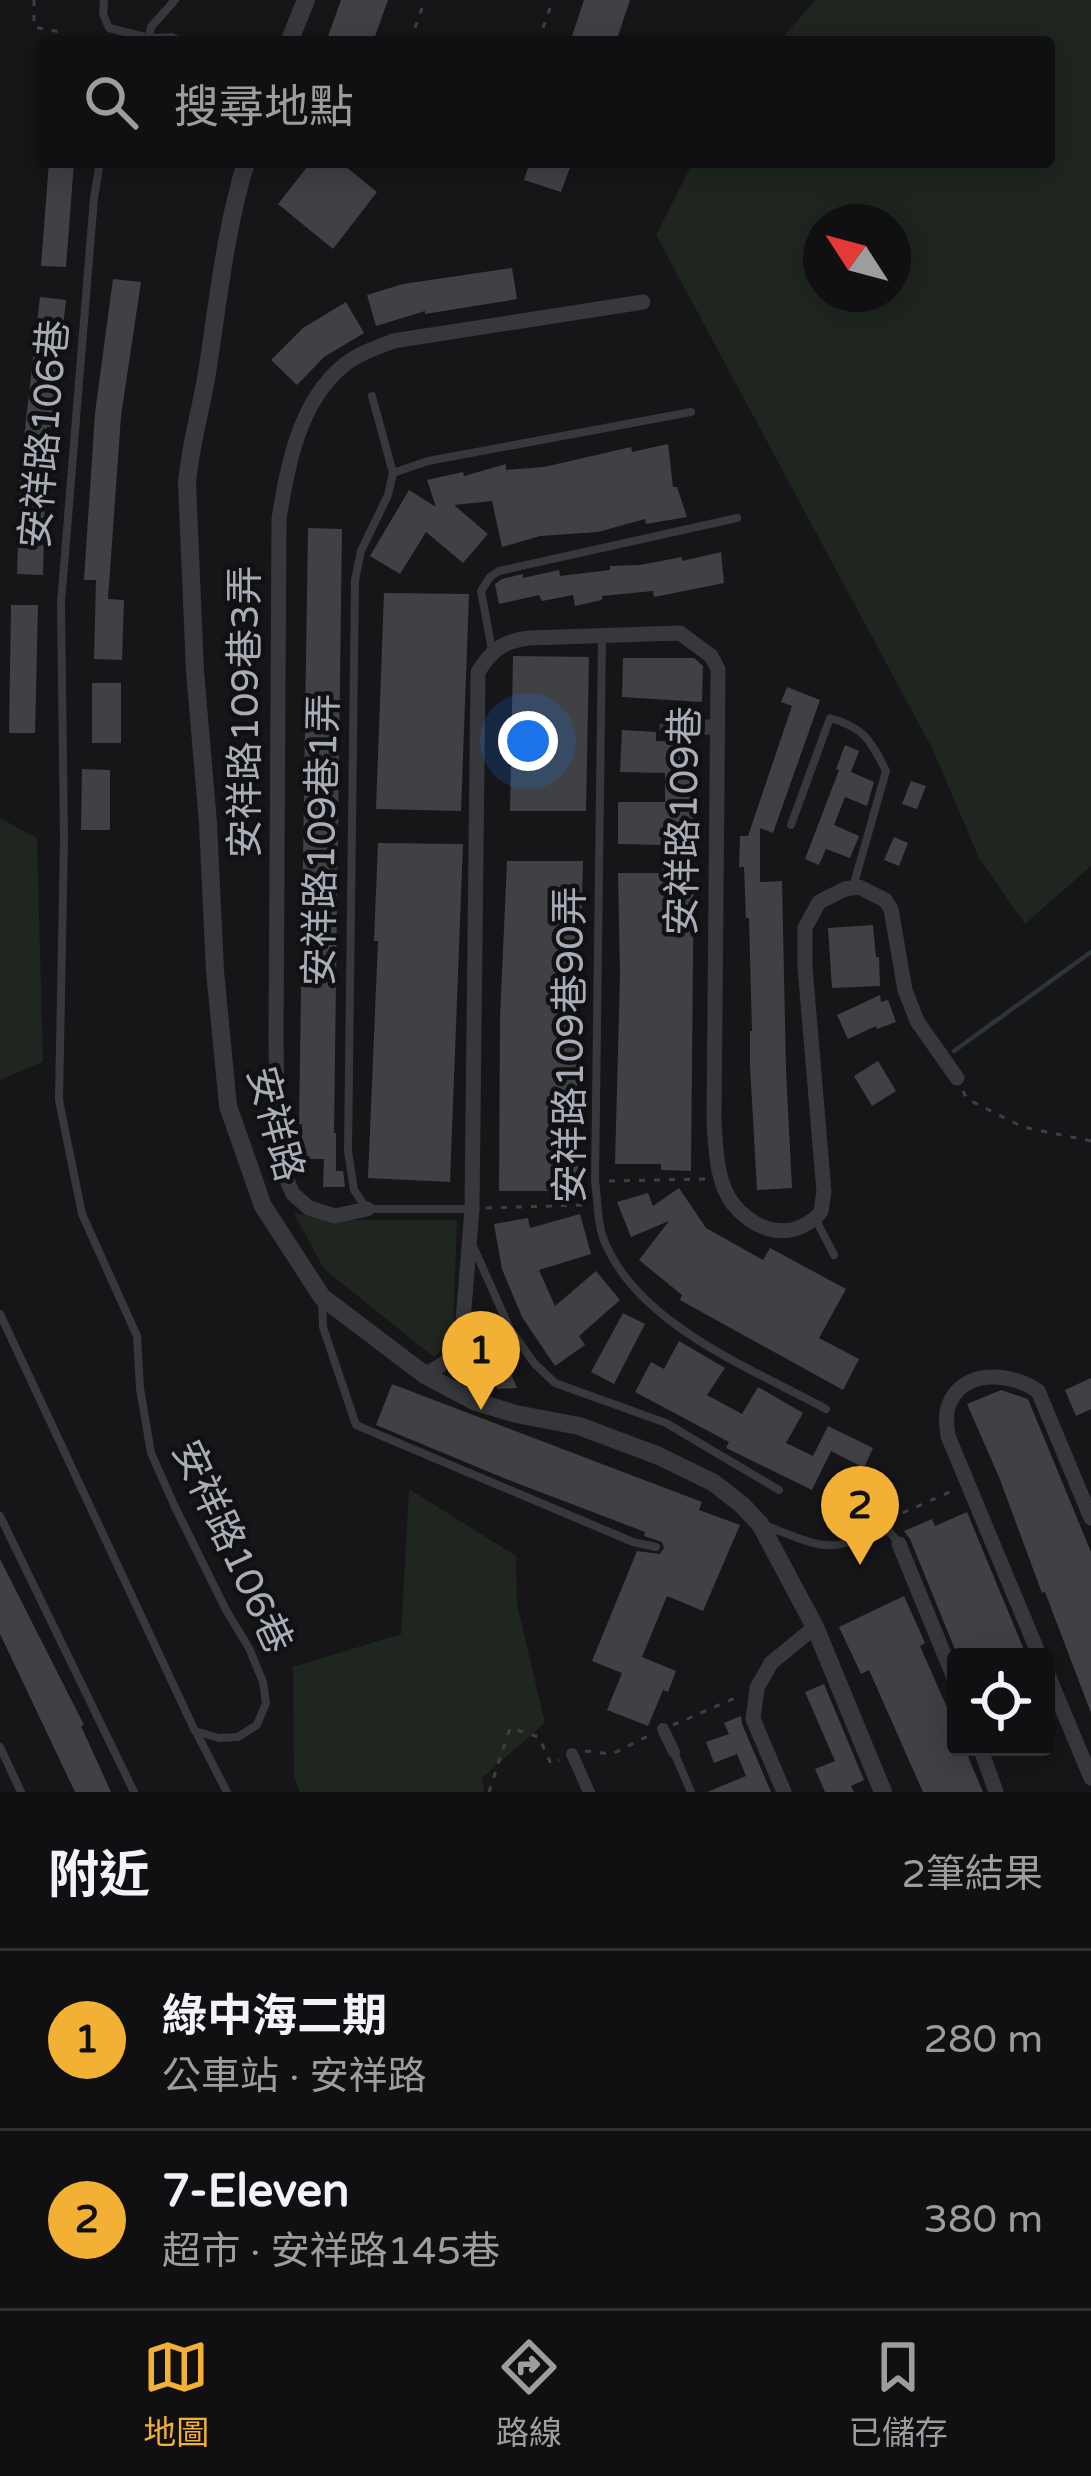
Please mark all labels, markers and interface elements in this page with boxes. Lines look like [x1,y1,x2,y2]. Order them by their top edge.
search box [36,36,1055,168]
icon: search [78,69,144,135]
text: 搜尋地點 [174,81,354,135]
north arrow [803,204,911,312]
street label: 安祥路106巷 [12,318,78,550]
street label: 安祥路109巷3弄 [222,566,269,858]
street label: 安祥路109巷1弄 [296,693,348,987]
street label: 安祥路109巷 [659,706,709,936]
your location [498,711,558,771]
street label: 安祥路109巷90弄 [547,886,594,1204]
street label: 安祥路 [237,1061,313,1187]
pin: 1 [442,1311,520,1410]
street label: 安祥路106巷 [162,1433,302,1661]
pin: 2 [821,1466,899,1565]
map controls [947,1648,1055,1756]
button: locate [947,1648,1055,1756]
text: 附近 [48,1845,150,1907]
text: 2筆結果 [902,1851,1043,1898]
text: 綠中海二期 [162,1990,387,2044]
text: 1 [75,2016,99,2063]
text: 280 m [924,2016,1043,2063]
text: 公車站 · 安祥路 [162,2053,426,2100]
text: 7-Eleven [162,2165,349,2219]
text: 2 [75,2196,99,2243]
text: 380 m [924,2196,1043,2243]
text: 超市 · 安祥路145巷 [162,2228,500,2275]
tab: 地圖 [143,2334,209,2454]
tab: 路線 [496,2334,562,2454]
tab: 已儲存 [849,2334,948,2454]

